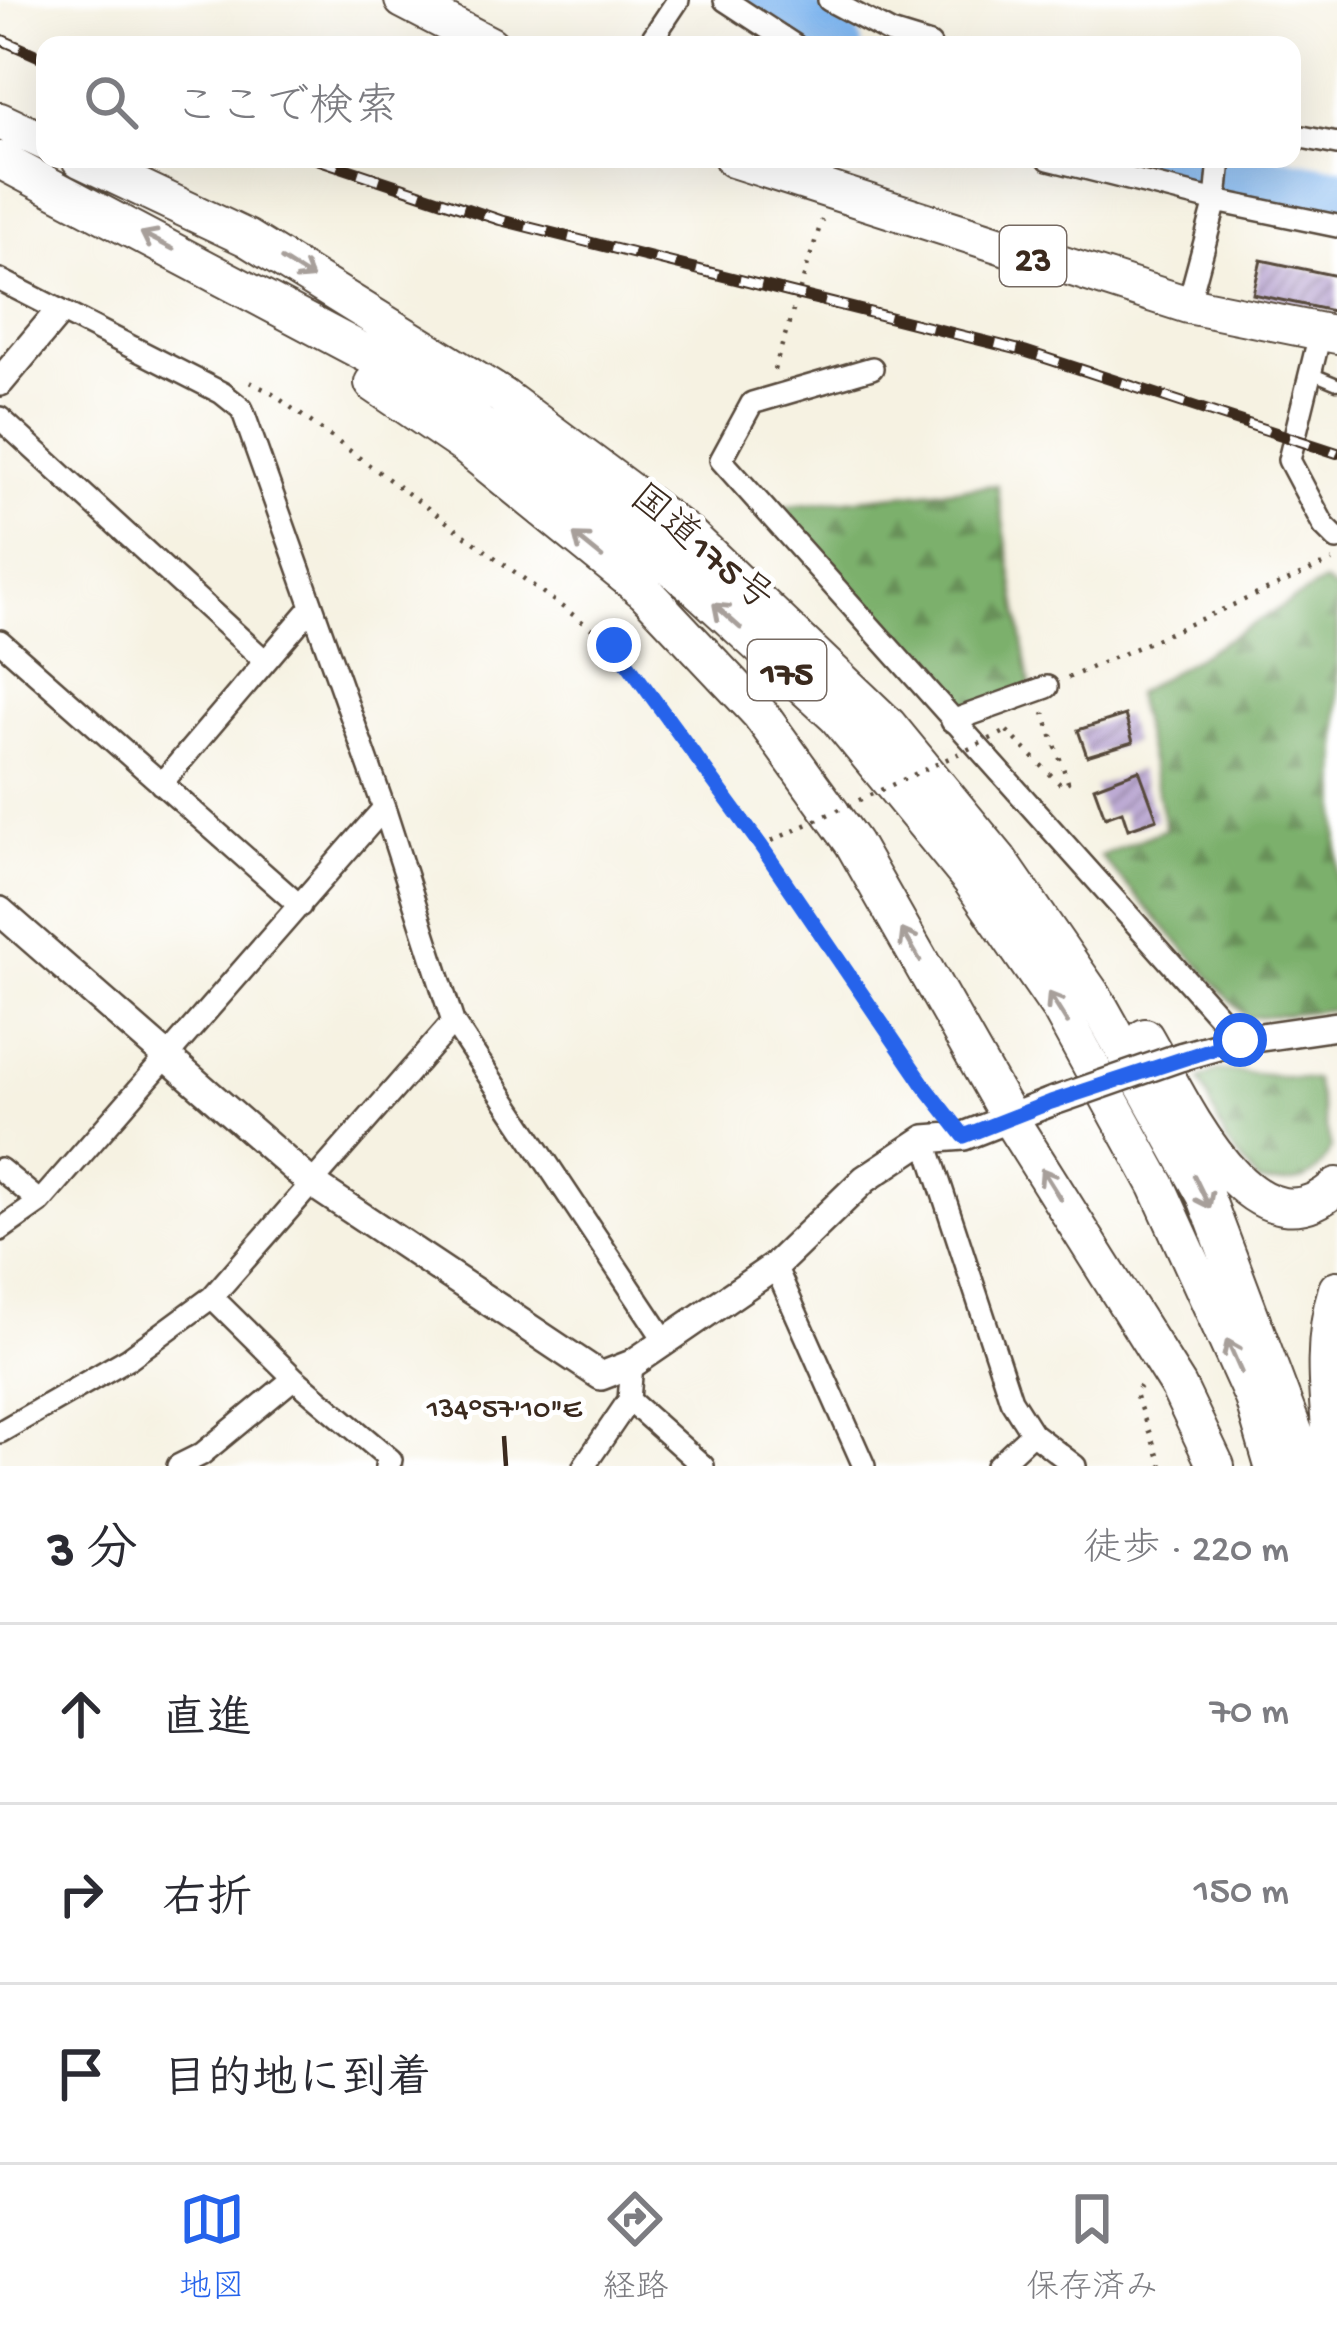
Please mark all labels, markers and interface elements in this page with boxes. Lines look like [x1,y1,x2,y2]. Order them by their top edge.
search box [36,36,1301,168]
icon: search [78,69,144,135]
text: ここで検索 [174,84,399,137]
road number: 23 [1000,226,1066,286]
one-way arrow [141,229,176,252]
one-way arrow [279,257,313,281]
street label: 国道175号 [618,476,781,624]
one-way arrow [573,534,605,560]
one-way arrow [712,603,742,630]
route end [587,618,641,672]
road number: 175 [748,640,826,700]
one-way arrow [898,928,922,963]
one-way arrow [1046,992,1070,1026]
route start [1213,1013,1267,1067]
one-way arrow [1039,1168,1063,1202]
one-way arrow [1192,1173,1214,1209]
one-way arrow [1222,1339,1244,1375]
text: 134°57'10"E [426,1394,583,1429]
text: 3 分 [48,1524,138,1584]
text: 徒歩 · 220 m [1083,1529,1289,1575]
icon: ahead [48,1681,114,1747]
text: 70 m [1210,1691,1289,1737]
text: 直進 [162,1696,252,1749]
icon: right [48,1861,114,1927]
text: 150 m [1194,1871,1289,1917]
text: 右折 [162,1876,252,1929]
icon: arrive [48,2041,114,2107]
text: 目的地に到着 [162,2056,432,2109]
tab: 地図 [179,2186,245,2309]
tab: 経路 [602,2186,668,2309]
tab: 保存済み [1026,2186,1158,2309]

